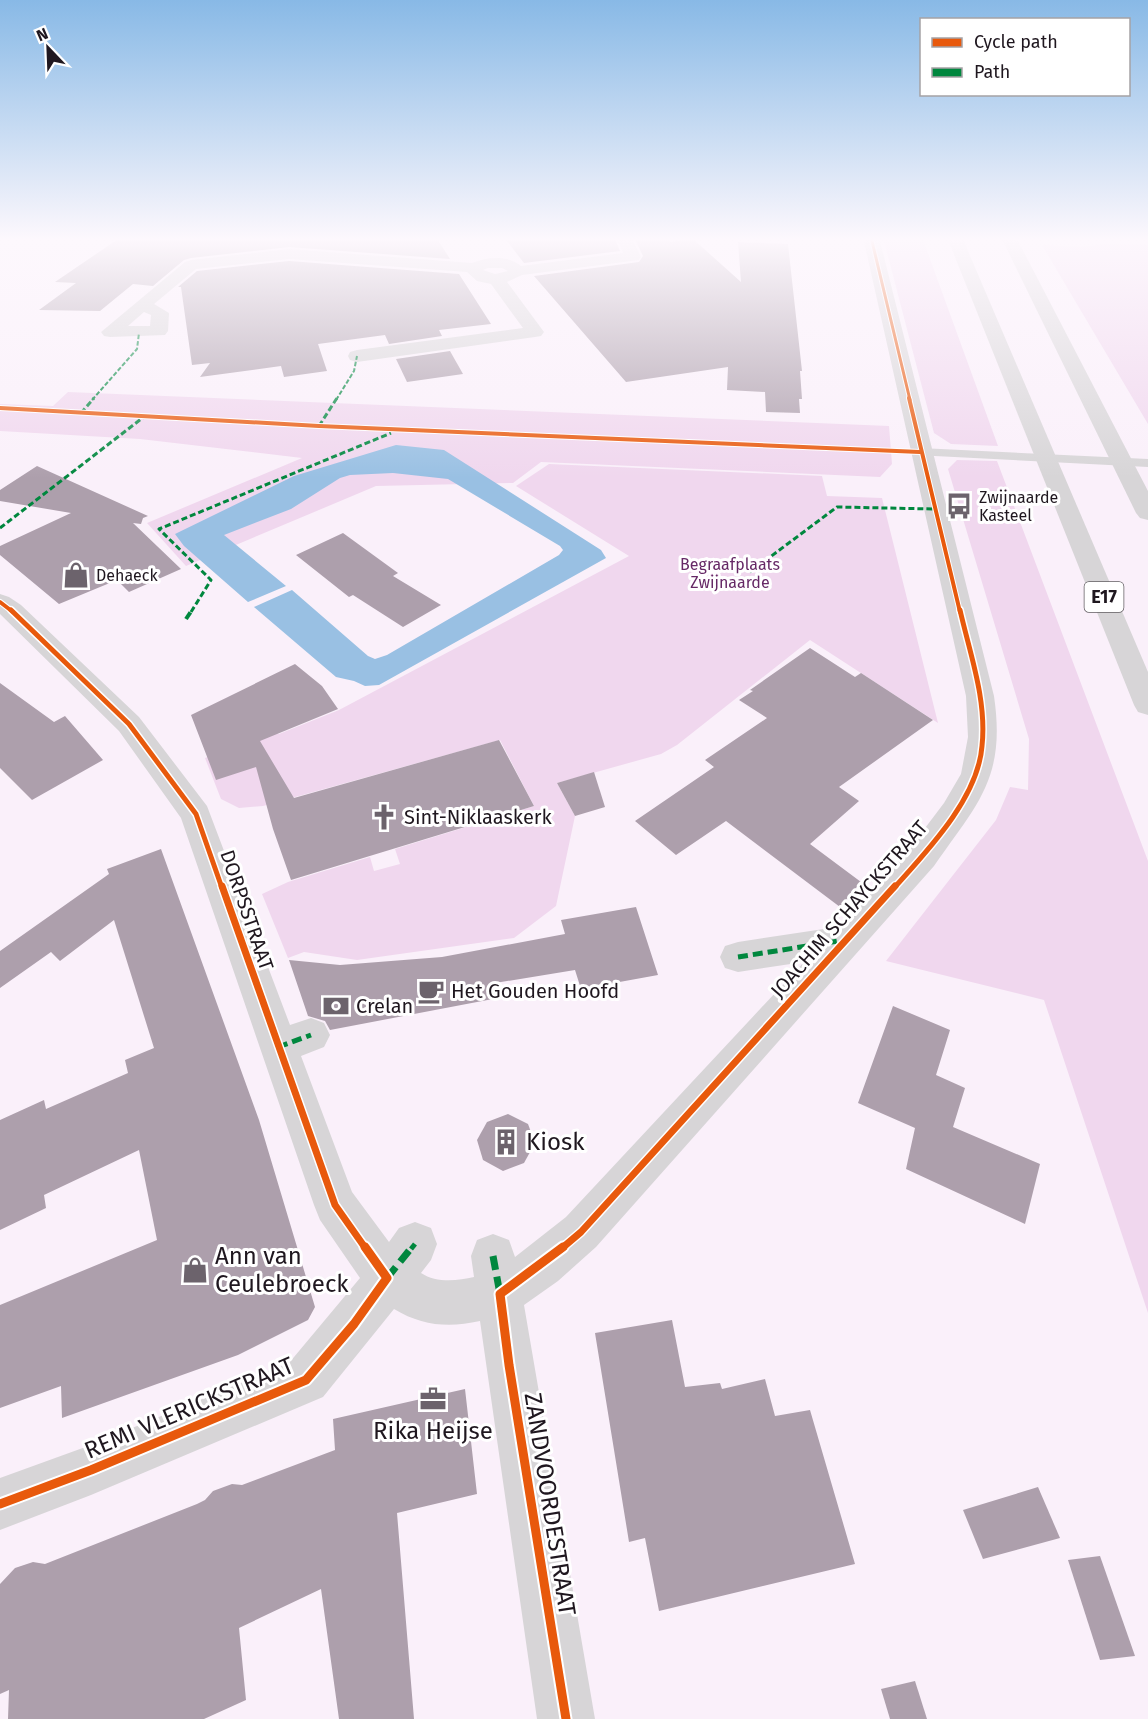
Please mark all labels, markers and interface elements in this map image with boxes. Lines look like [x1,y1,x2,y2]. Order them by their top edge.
north arrow [18,18,78,78]
legend [920,18,1130,96]
text: N [34,24,51,45]
text: Cycle path [974,31,1058,53]
text: Path [974,61,1010,83]
place label: Zwijnaarde Kasteel [979,488,1058,525]
bus stop icon: Zwijnaarde Kasteel [944,491,974,521]
park label: Begraafplaats Zwijnaarde [680,555,780,592]
shop icon: Dehaeck [61,560,91,590]
place label: Dehaeck [96,566,158,585]
road number: E17 [1084,582,1124,612]
church icon: Sint-Niklaaskerk [369,802,399,832]
place label: Sint-Niklaaskerk [404,805,553,829]
street label: JOACHIM SCHAYCKSTRAAT [765,815,933,1003]
street label: DORPSSTRAAT [215,847,279,974]
cafe icon: Het Gouden Hoofd [416,976,446,1006]
place label: Het Gouden Hoofd [451,979,619,1003]
bank icon: Crelan [321,991,351,1021]
place label: Crelan [356,994,413,1018]
building icon: Kiosk [491,1127,521,1157]
place label: Kiosk [526,1128,585,1156]
place label: Ann van Ceulebroeck [215,1242,349,1298]
shop icon: Ann van Ceulebroeck [180,1255,210,1285]
street label: REMI VLERICKSTRAAT [80,1351,298,1465]
office icon: Rika Heijse [418,1384,448,1414]
street label: ZANDVOORDESTRAAT [519,1391,582,1618]
place label: Rika Heijse [373,1417,493,1445]

